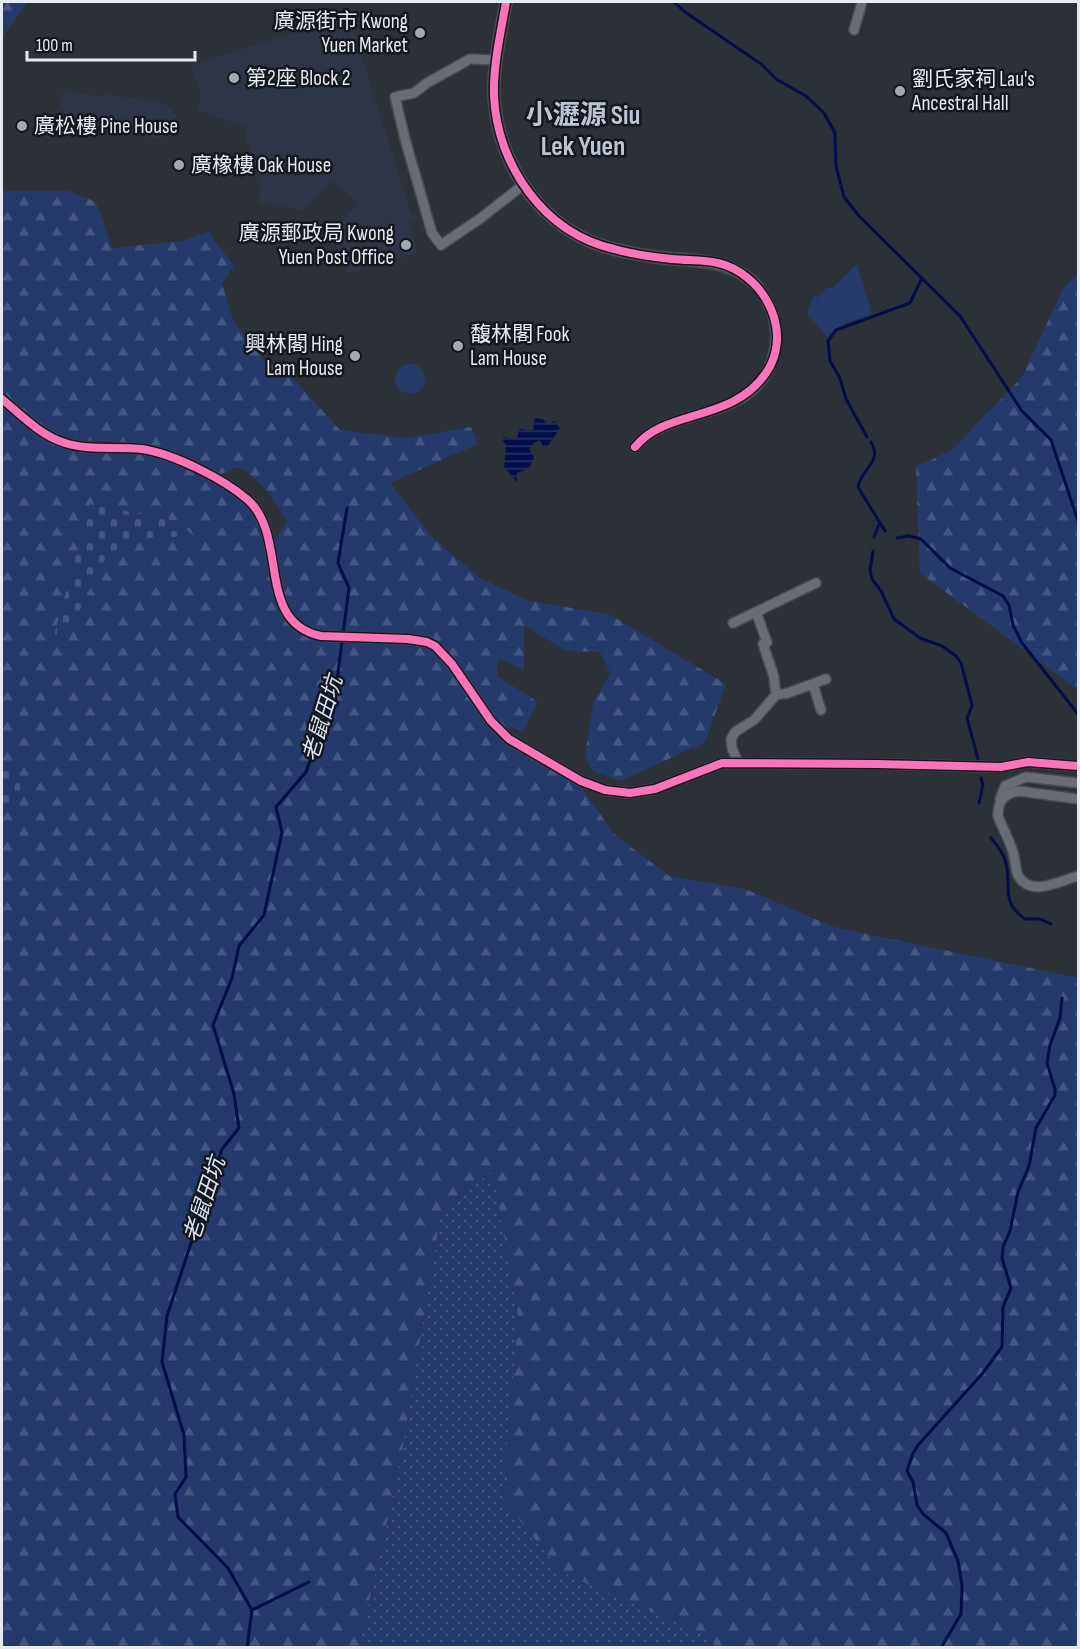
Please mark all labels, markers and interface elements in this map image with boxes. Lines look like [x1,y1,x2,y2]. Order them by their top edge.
place label: 廣源街市 Kwong Yuen Market [274,9,408,58]
scale bar [27,24,195,62]
marker: 廣源街市 Kwong Yuen Market [413,26,427,40]
text: 100 m [36,35,73,56]
place label: 第2座 Block 2 [246,66,350,91]
place label: 劉氏家祠 Lau's Ancestral Hall [911,67,1035,116]
marker: 第2座 Block 2 [227,71,241,85]
marker: 劉氏家祠 Lau's Ancestral Hall [893,84,907,98]
district label: 小瀝源 Siu Lek Yuen [526,100,640,163]
place label: 廣松樓 Pine House [34,114,178,139]
marker: 廣松樓 Pine House [15,119,29,133]
place label: 廣橡樓 Oak House [191,153,331,178]
marker: 廣橡樓 Oak House [172,158,186,172]
place label: 廣源郵政局 Kwong Yuen Post Office [239,221,394,270]
marker: 廣源郵政局 Kwong Yuen Post Office [399,238,413,252]
place label: 馥林閣 Fook Lam House [470,322,569,371]
place label: 興林閣 Hing Lam House [245,332,343,381]
marker: 馥林閣 Fook Lam House [451,339,465,353]
marker: 興林閣 Hing Lam House [348,349,362,363]
water label: 老鼠田坑 [297,670,350,765]
water label: 老鼠田坑 [179,1151,232,1246]

